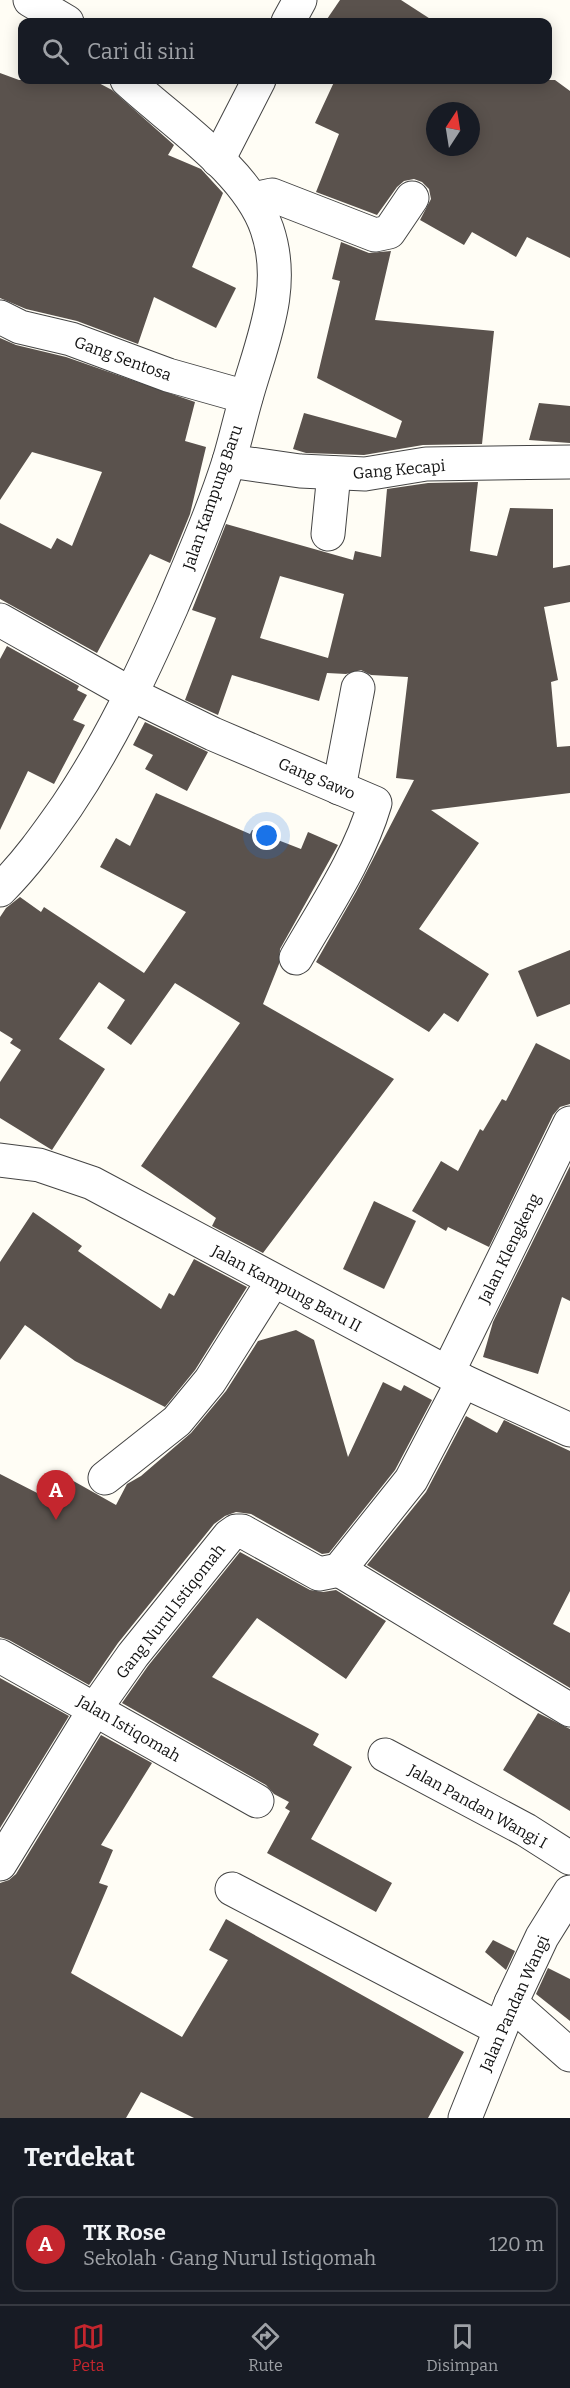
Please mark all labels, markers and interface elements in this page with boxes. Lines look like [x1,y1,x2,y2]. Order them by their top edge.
search box [18,18,552,84]
icon: search [39,35,72,68]
text: Cari di sini [87,38,195,65]
north arrow [426,102,480,156]
street label: Gang Sentosa [72,332,174,385]
street label: Jalan Kampung Baru [178,422,246,573]
street label: Gang Kecapi [352,456,446,483]
street label: Gang Sawo [275,754,358,803]
your location [252,821,281,850]
street label: Jalan Klengkeng [474,1190,544,1307]
street label: Jalan Kampung Baru II [208,1240,365,1336]
pin: A [36,1470,76,1520]
street label: Gang Nurul Istiqomah [112,1540,229,1683]
street label: Jalan Istiqomah [73,1691,184,1766]
street label: Jalan Pandan Wangi I [404,1760,550,1853]
street label: Jalan Pandan Wangi [475,1932,553,2075]
text: Terdekat [24,2142,135,2173]
text: TK Rose [83,2219,166,2246]
text: A [38,2232,53,2256]
text: 120 m [489,2232,544,2256]
text: Sekolah · Gang Nurul Istiqomah [83,2246,376,2270]
tab: Peta [72,2320,105,2375]
tab: Rute [248,2320,283,2375]
tab: Disimpan [426,2320,498,2375]

